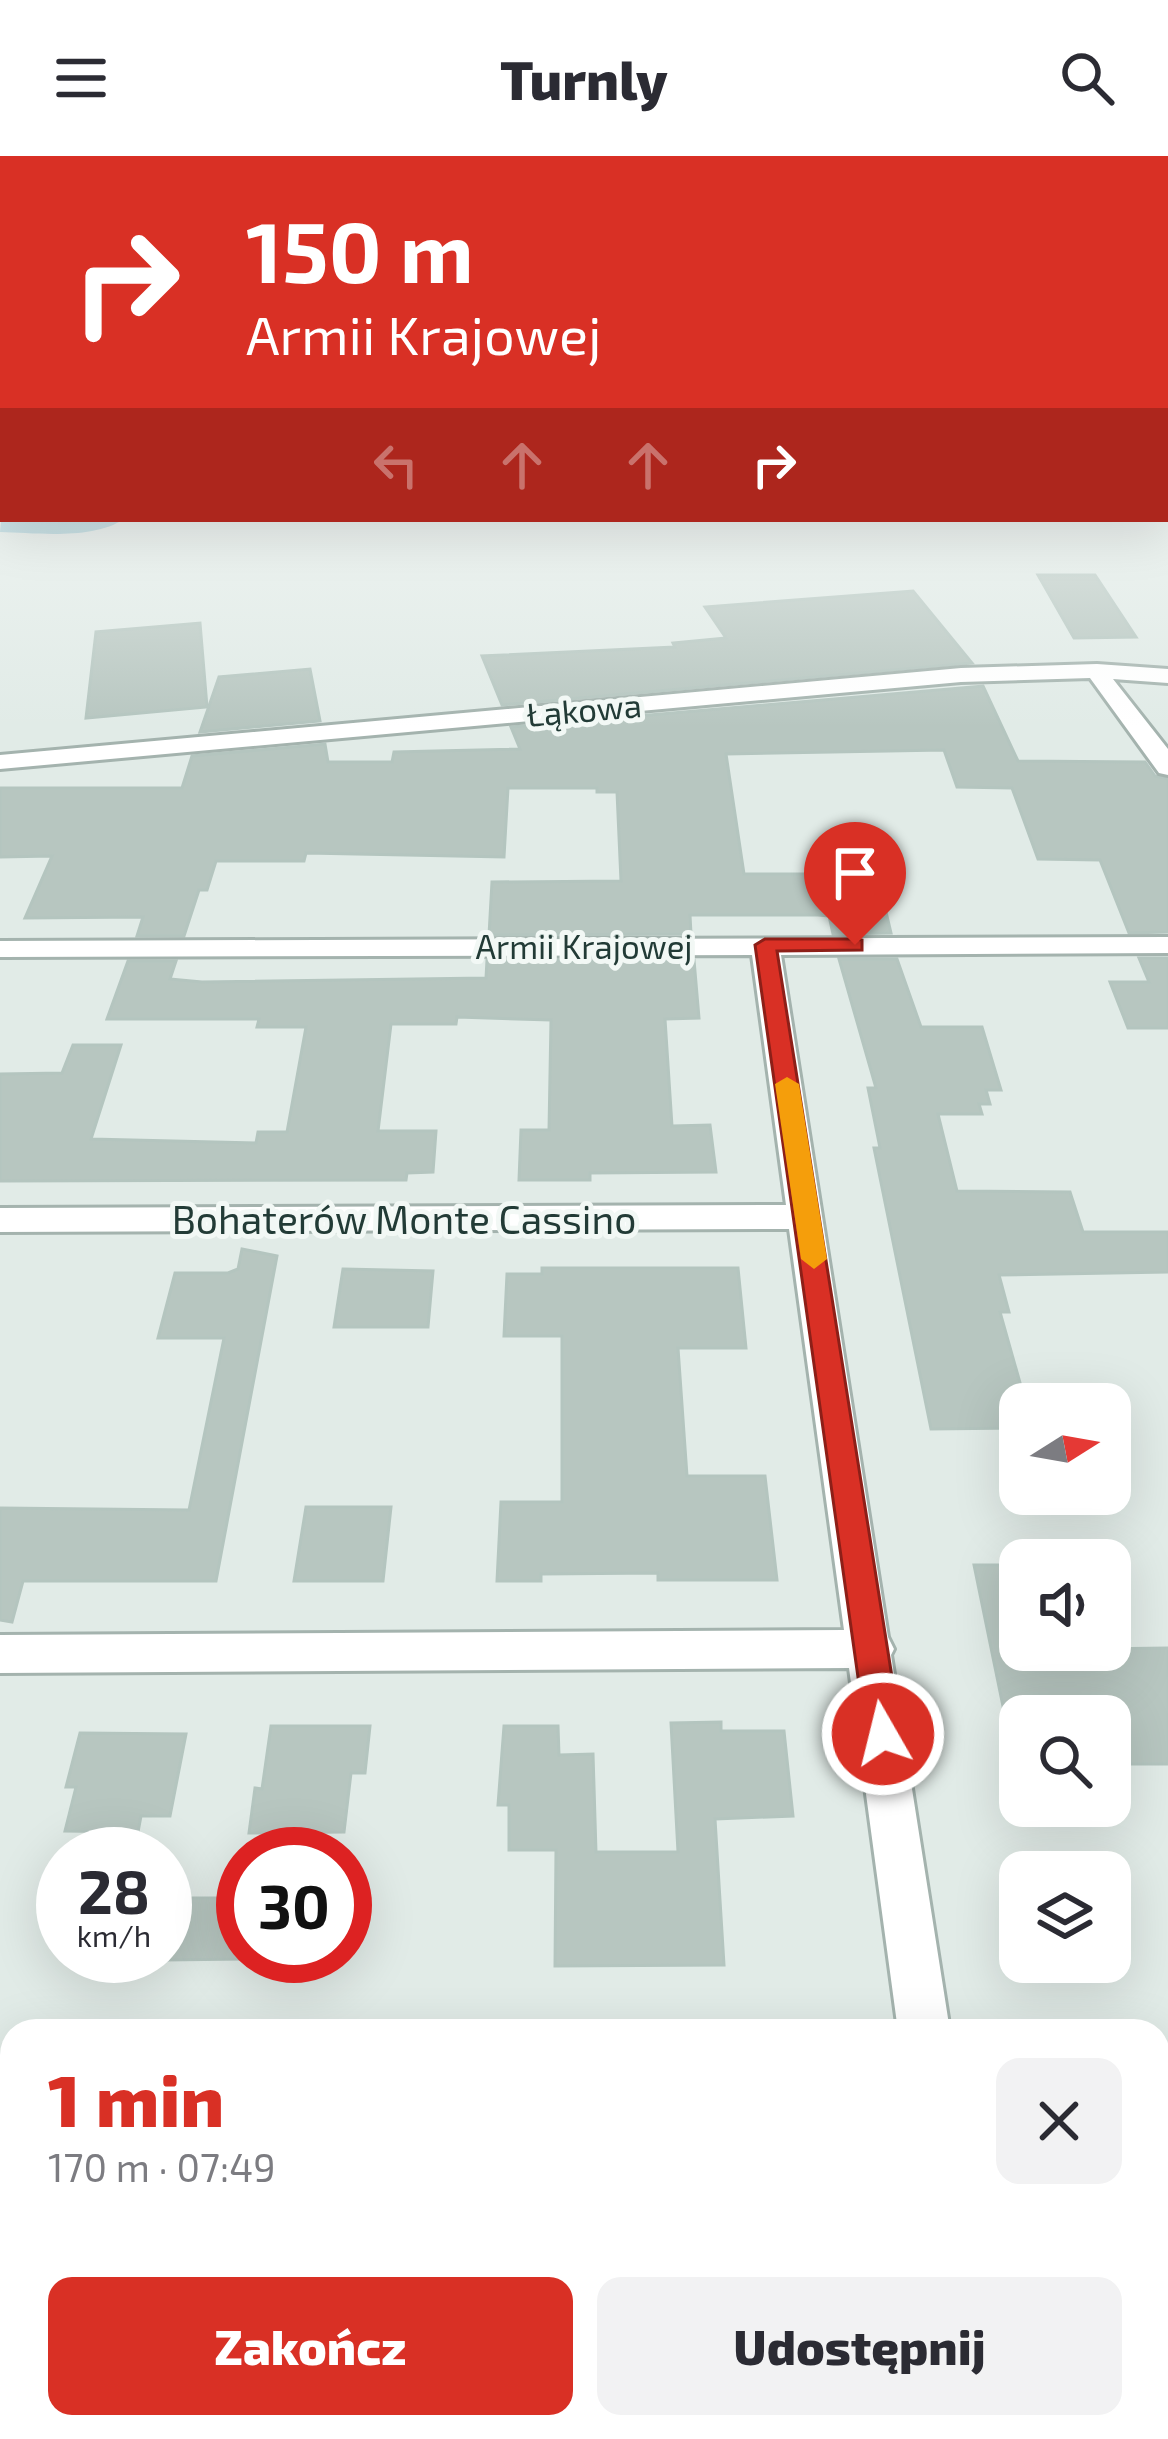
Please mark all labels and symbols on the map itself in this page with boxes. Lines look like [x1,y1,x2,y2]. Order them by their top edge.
street label: Łąkowa [525,684,643,734]
pin [804,822,906,945]
street label: Armii Krajowej [475,926,693,966]
street label: Bohaterów Monte Cassino [172,1195,636,1242]
north arrow [999,1383,1131,1515]
position arrow [820,1671,946,1797]
speed limit sign: 30 [216,1827,372,1983]

